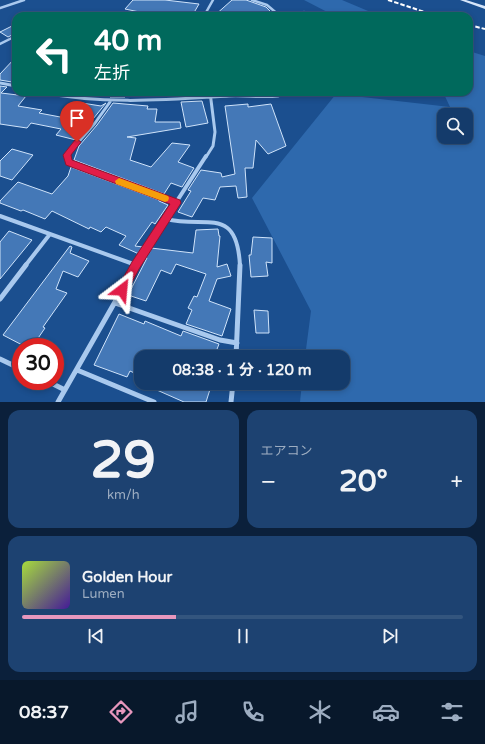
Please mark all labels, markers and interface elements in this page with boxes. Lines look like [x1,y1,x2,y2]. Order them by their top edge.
text: 40 m [94,24,162,58]
icon: left [28,28,80,80]
text: 左折 [94,62,130,84]
pin [60,101,94,142]
icon: arrive [66,107,88,129]
map controls [437,108,473,144]
button: search [437,108,473,144]
position arrow [101,269,143,311]
speed limit sign: 30 [12,338,64,390]
text: 08:38 · 1 分 · 120 m [172,361,312,379]
text: 29 [91,429,156,492]
text: エアコン [261,443,313,459]
text: 20° [339,463,388,500]
text: − [261,469,276,495]
text: + [451,469,463,495]
text: km/h [107,487,140,503]
text: Golden Hour [82,568,172,586]
text: Lumen [82,586,125,602]
icon: previous [85,625,107,647]
icon: pause [232,625,254,647]
icon: next [379,625,401,647]
icon: directions [107,698,135,726]
icon: music [173,698,201,726]
icon: phone [239,698,267,726]
icon: climate [306,698,334,726]
icon: car [372,698,400,726]
icon: filters [438,698,466,726]
text: 08:37 [19,701,69,723]

